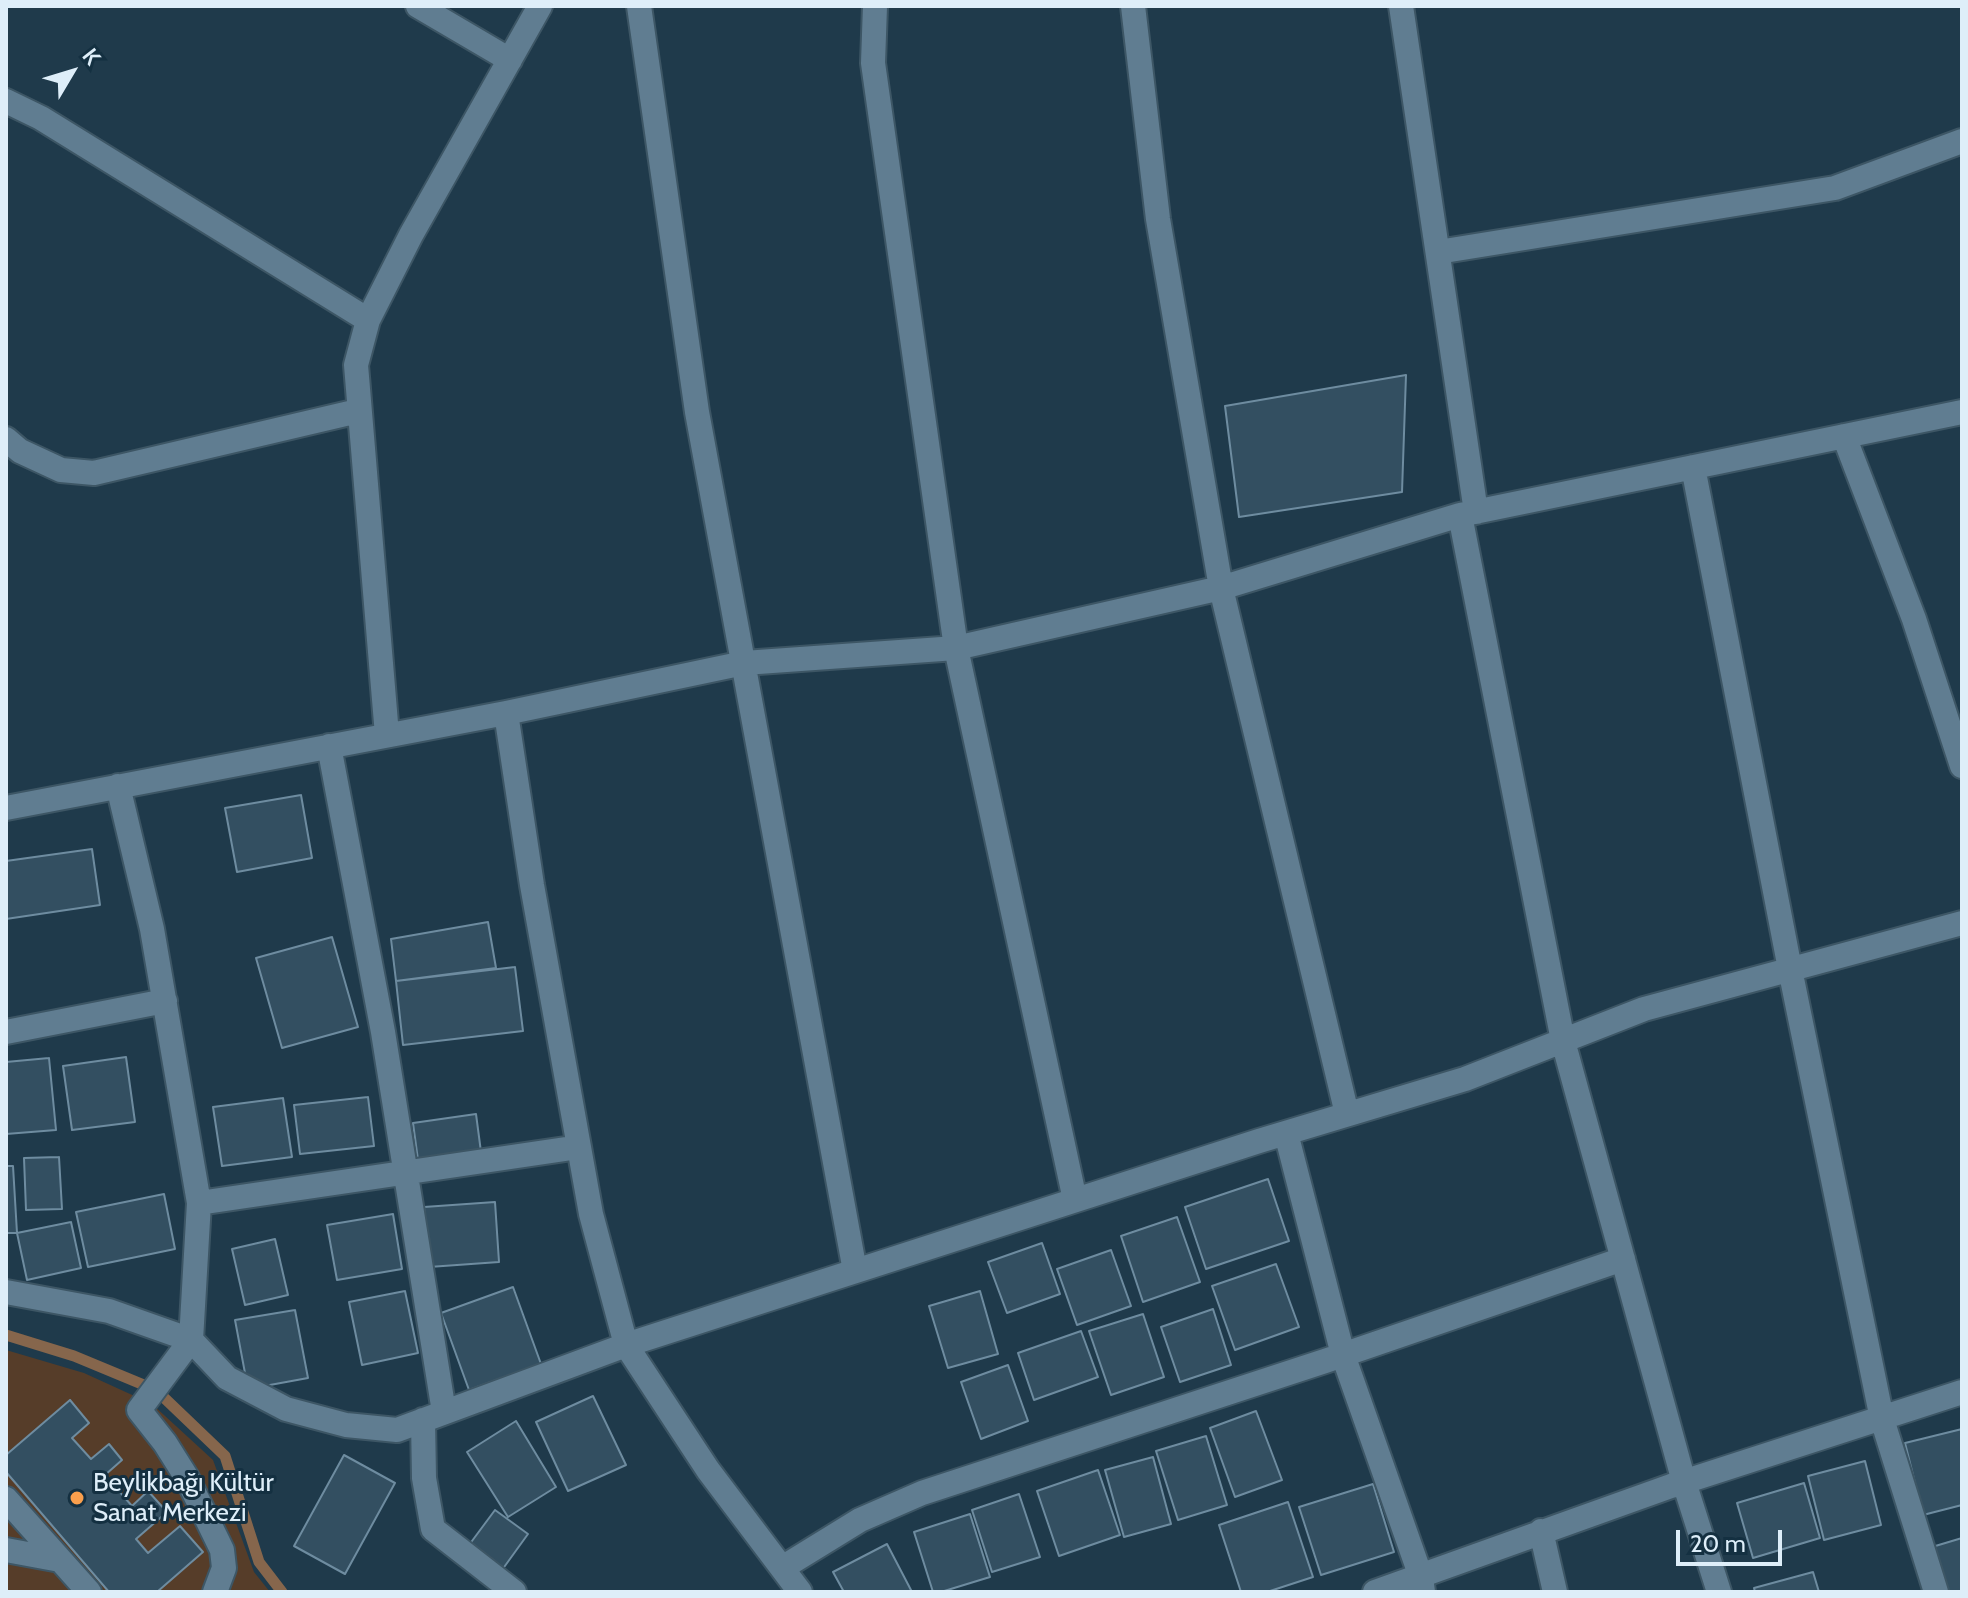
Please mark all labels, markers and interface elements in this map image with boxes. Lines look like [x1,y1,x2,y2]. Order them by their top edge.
north arrow [32,32,112,112]
text: K [76,43,106,71]
place label: Beylikbağı Kültür Sanat Merkezi [93,1467,274,1528]
marker: Beylikbağı Kültür Sanat Merkezi [68,1489,86,1507]
scale bar [1680,1514,1786,1564]
text: 20 m [1690,1529,1746,1558]

